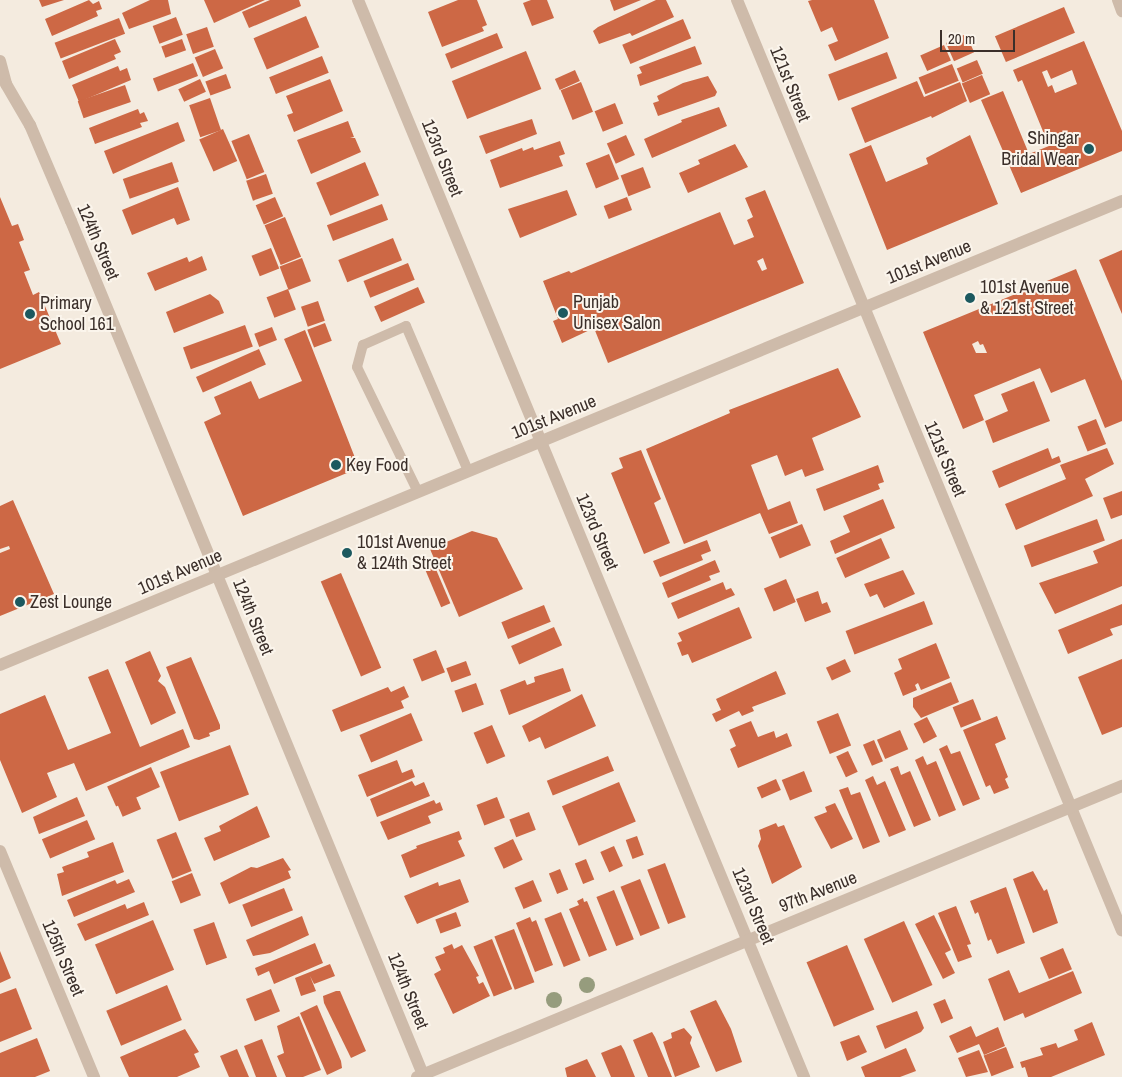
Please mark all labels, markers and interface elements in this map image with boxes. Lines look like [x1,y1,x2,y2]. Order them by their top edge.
scale bar [942,20,1017,52]
text: 20 m [948,28,975,49]
street label: 121st Street [765,43,815,125]
street label: 123rd Street [417,116,467,200]
place label: Shingar Bridal Wear [1001,128,1079,170]
marker: Shingar Bridal Wear [1083,143,1095,155]
street label: 124th Street [72,201,124,283]
street label: 101st Avenue [883,235,975,289]
place label: 101st Avenue & 121st Street [980,277,1074,320]
place label: Punjab Unisex Salon [573,292,661,334]
marker: 101st Avenue & 121st Street [964,292,976,304]
place label: Primary School 161 [40,293,114,336]
marker: Punjab Unisex Salon [557,307,569,319]
marker: Primary School 161 [24,308,36,320]
street label: 101st Avenue [508,390,600,444]
street label: 121st Street [920,418,970,500]
place label: Key Food [346,454,408,476]
marker: Key Food [330,459,342,471]
street label: 123rd Street [571,490,623,574]
place label: 101st Avenue & 124th Street [357,532,451,574]
street label: 101st Avenue [134,544,226,600]
marker: 101st Avenue & 124th Street [341,547,353,559]
street label: 124th Street [228,576,278,658]
place label: Zest Lounge [30,591,112,613]
marker: Zest Lounge [14,596,26,608]
street label: 123rd Street [727,864,779,948]
street label: 97th Avenue [776,867,860,917]
street label: 125th Street [37,917,89,999]
street label: 124th Street [383,950,433,1032]

